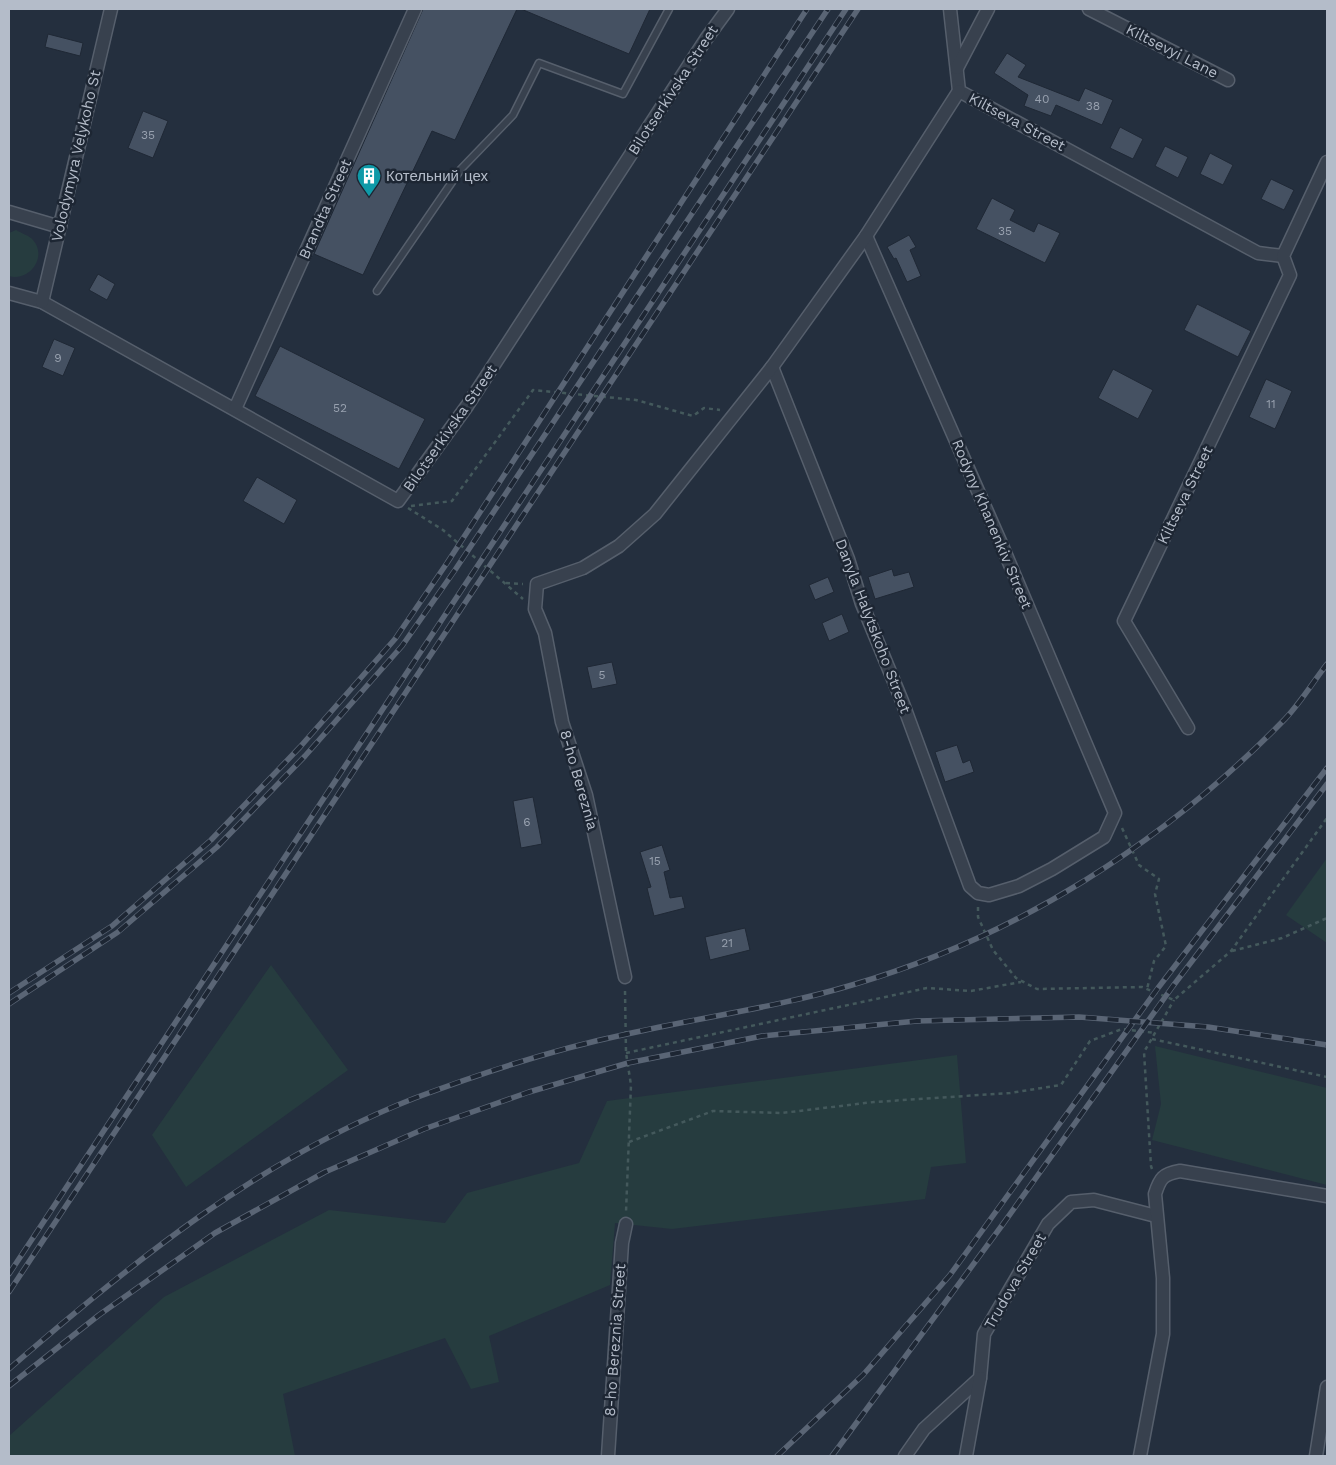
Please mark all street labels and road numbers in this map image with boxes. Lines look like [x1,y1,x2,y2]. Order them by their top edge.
street label: Kiltsevyi Lane [1123,20,1221,82]
street label: Bilotserkivska Street [624,21,722,158]
street label: Volodymyra Velykoho St [47,68,105,243]
street label: Kiltseva Street [966,89,1069,155]
street label: Brandta Street [295,156,355,262]
street label: Bilotserkivska Street [399,360,501,495]
street label: Rodyny Khanenkiv Street [948,437,1036,612]
street label: Kiltseva Street [1154,442,1217,547]
street label: Danyla Halytskoho Street [831,536,915,716]
street label: 8-ho Bereznia [556,728,602,832]
street label: Trudova Street [980,1229,1050,1332]
street label: 8-ho Bereznia Street [601,1262,629,1417]

